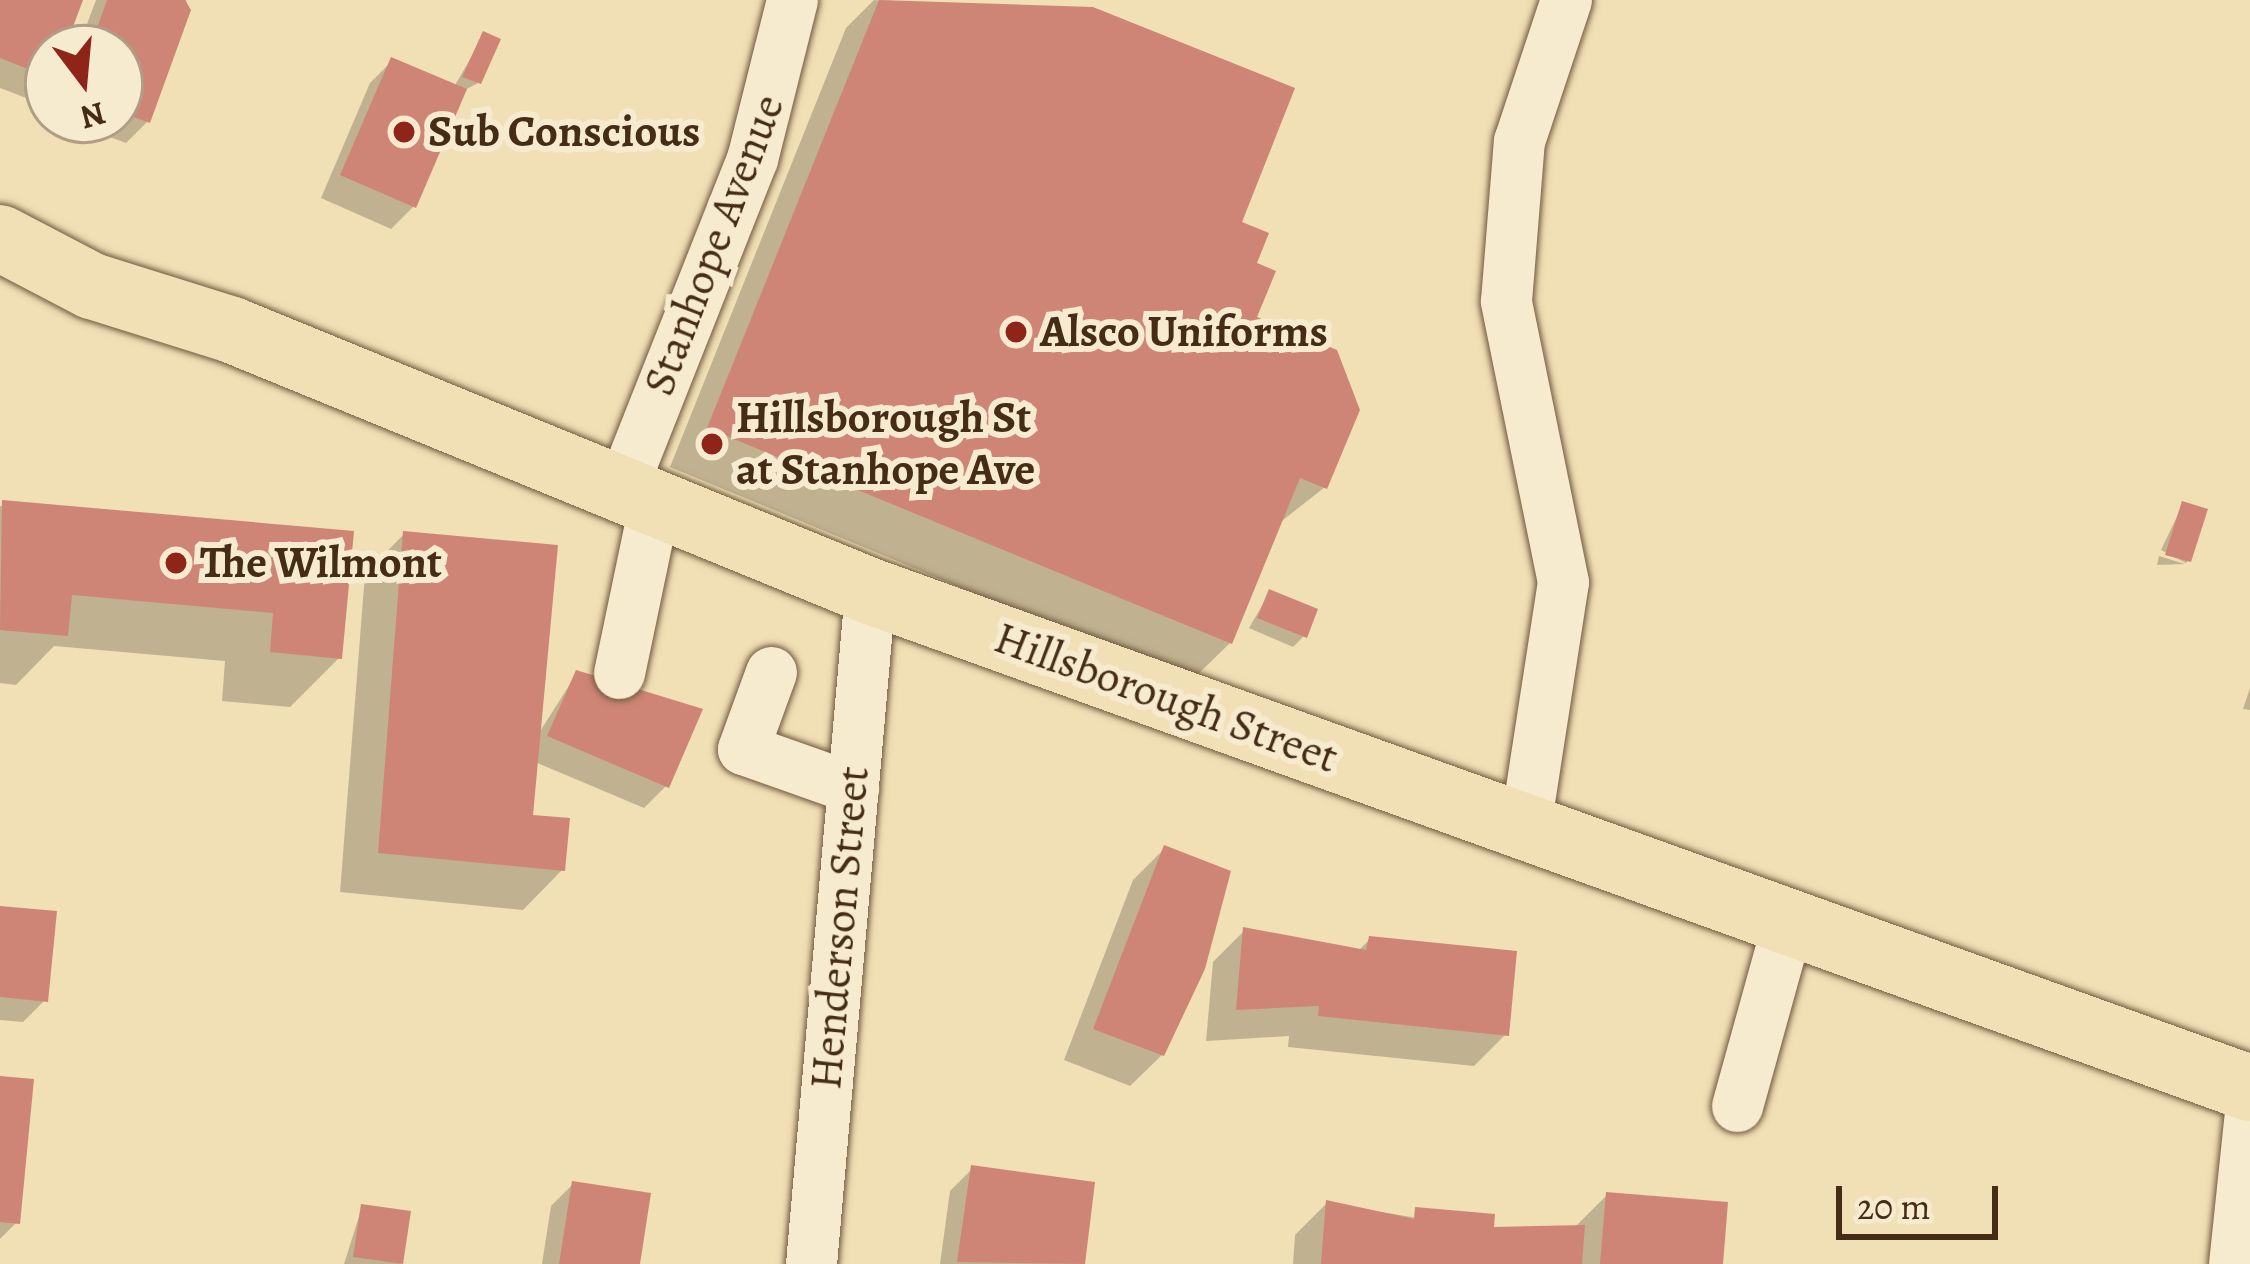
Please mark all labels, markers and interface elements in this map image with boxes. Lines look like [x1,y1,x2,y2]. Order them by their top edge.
north arrow [24,24,144,144]
street label: Stanhope Avenue [632,87,796,403]
text: N [75,91,111,141]
place label: Sub Conscious [428,105,700,159]
marker: Sub Conscious [391,119,417,145]
place label: Alsco Uniforms [1040,305,1328,359]
marker: Alsco Uniforms [1003,319,1029,345]
place label: Hillsborough St at Stanhope Ave [736,391,1035,497]
marker: Hillsborough St at Stanhope Ave [699,431,725,457]
place label: The Wilmont [200,536,442,590]
marker: The Wilmont [163,550,189,576]
street label: Hillsborough Street [987,611,1345,785]
street label: Henderson Street [799,764,881,1092]
scale bar [1842,1162,2004,1236]
text: 20 m [1857,1182,1930,1231]

